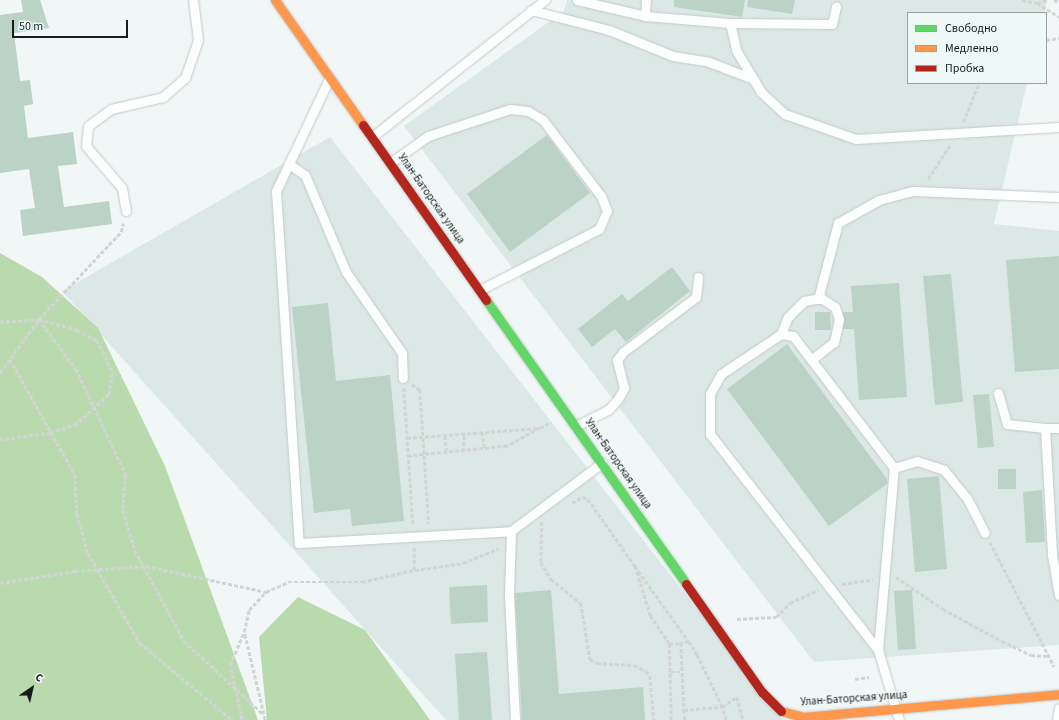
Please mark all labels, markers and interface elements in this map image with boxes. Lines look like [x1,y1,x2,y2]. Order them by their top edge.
scale bar [14,12,130,38]
legend [907,12,1047,84]
text: 50 m [19,18,43,35]
text: Свободно [945,20,997,37]
text: Медленно [945,40,999,57]
text: Пробка [945,60,984,77]
street label: Улан-Баторская улица [395,151,467,247]
street label: Улан-Баторская улица [582,416,654,512]
north arrow [12,668,52,708]
text: С [32,670,46,686]
street label: Улан-Баторская улица [800,689,908,709]

